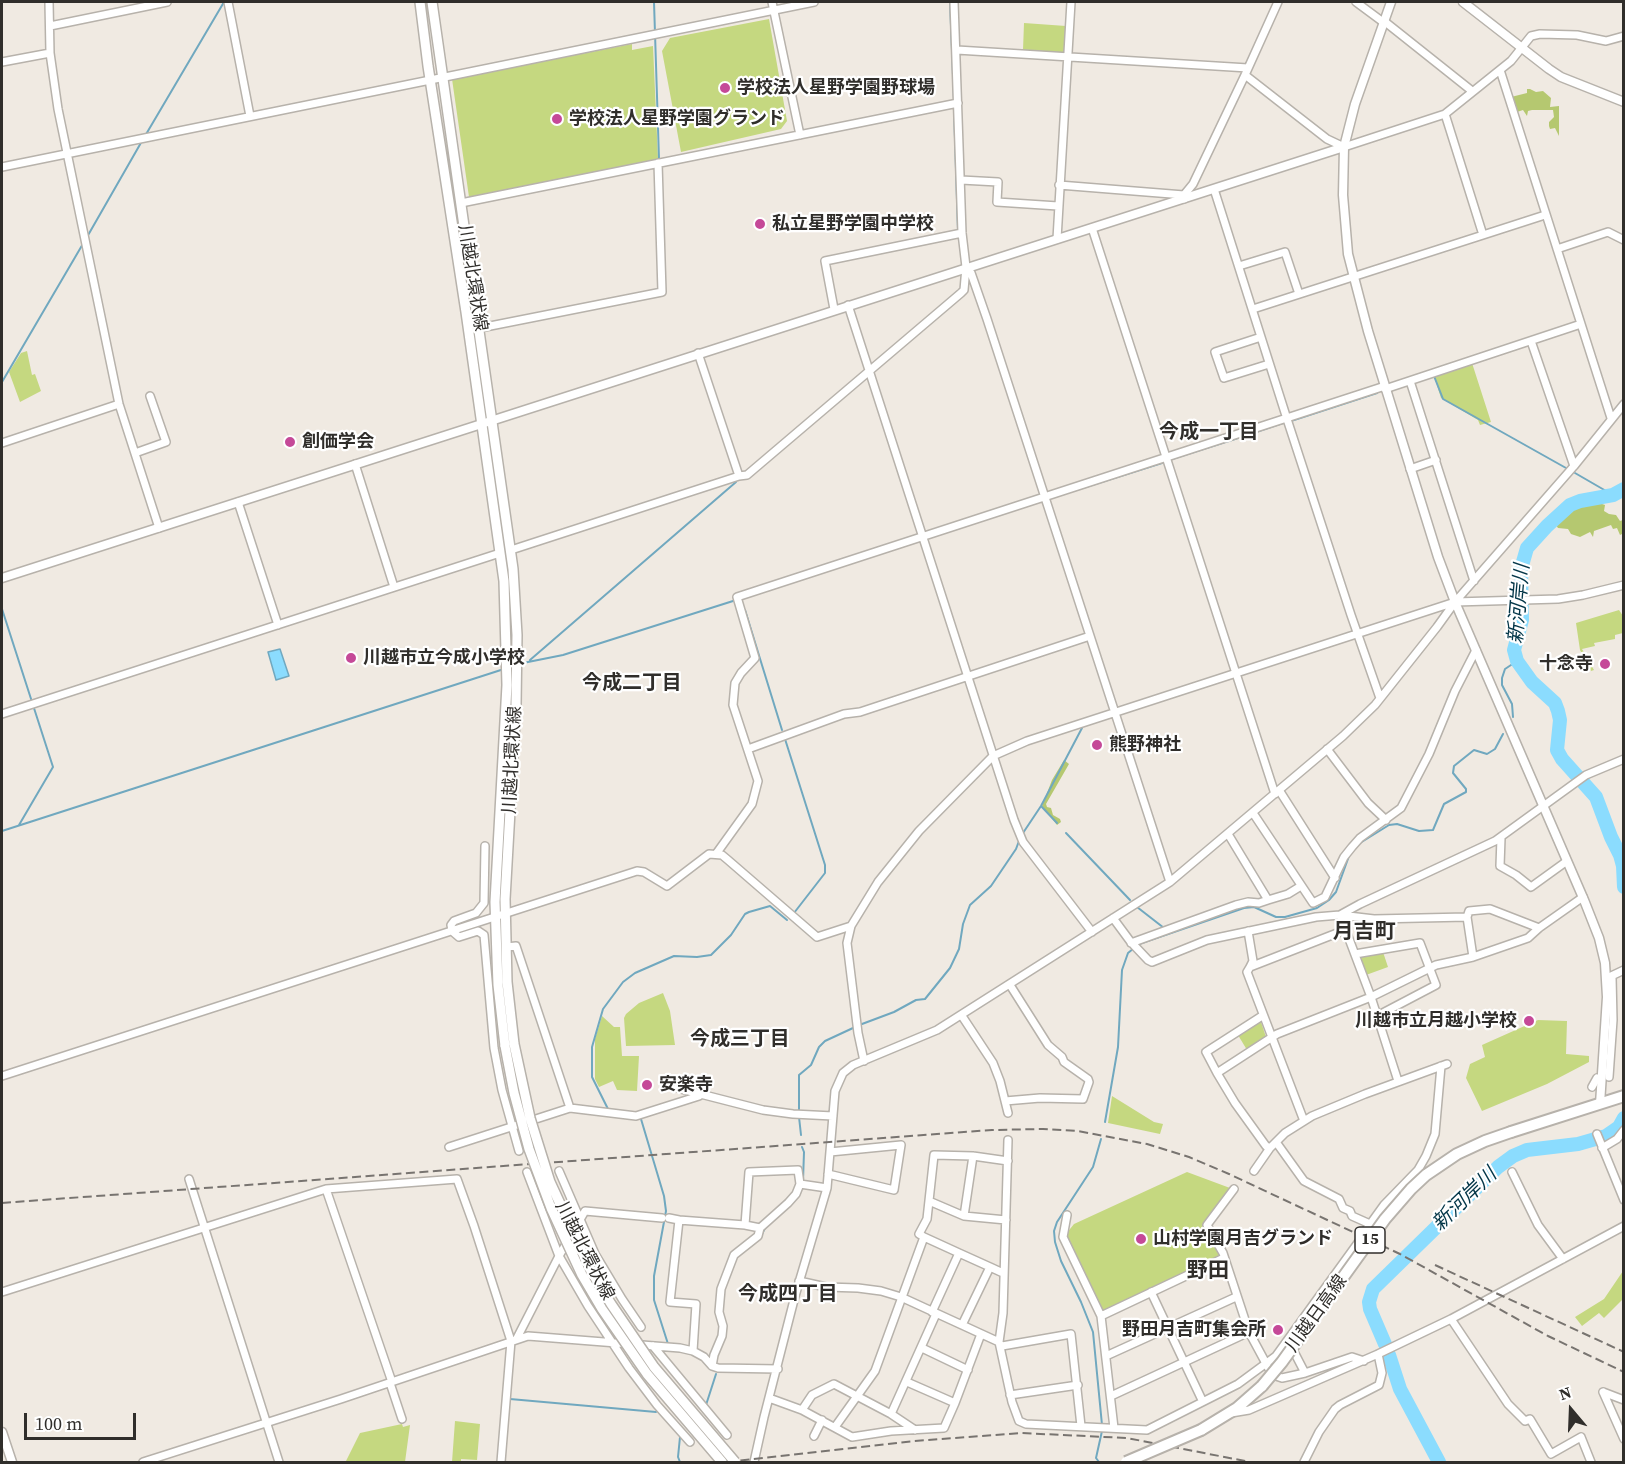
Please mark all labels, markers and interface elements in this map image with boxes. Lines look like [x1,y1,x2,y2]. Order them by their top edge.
place label: 学校法人星野学園野球場 [737,77,935,99]
marker: 学校法人星野学園野球場 [718,81,732,95]
place label: 学校法人星野学園グランド [569,108,785,130]
marker: 学校法人星野学園グランド [550,112,564,126]
place label: 私立星野学園中学校 [772,213,934,235]
marker: 私立星野学園中学校 [753,217,767,231]
street label: 川越北環状線 [453,223,491,333]
district label: 今成一丁目 [1159,421,1259,445]
place label: 創価学会 [302,431,374,453]
marker: 創価学会 [283,435,297,449]
water label: 新河岸川 [1505,563,1535,645]
place label: 川越市立今成小学校 [363,647,525,669]
marker: 川越市立今成小学校 [344,651,358,665]
place label: 十念寺 [1539,653,1593,675]
marker: 十念寺 [1598,657,1612,671]
district label: 今成二丁目 [582,672,682,696]
street label: 川越北環状線 [499,706,527,814]
place label: 熊野神社 [1109,734,1181,756]
marker: 熊野神社 [1090,738,1104,752]
district label: 月吉町 [1333,920,1395,946]
place label: 川越市立月越小学校 [1355,1010,1517,1032]
marker: 川越市立月越小学校 [1522,1014,1536,1028]
district label: 今成三丁目 [690,1028,790,1052]
place label: 安楽寺 [659,1074,713,1096]
marker: 安楽寺 [640,1078,654,1092]
water label: 新河岸川 [1428,1164,1502,1236]
street label: 川越北環状線 [550,1198,618,1304]
road number: 15 [1355,1227,1385,1253]
place label: 山村学園月吉グランド [1153,1228,1333,1250]
marker: 山村学園月吉グランド [1134,1232,1148,1246]
district label: 野田 [1187,1259,1229,1285]
street label: 川越日高線 [1282,1271,1352,1357]
district label: 今成四丁目 [738,1283,838,1307]
place label: 野田月吉町集会所 [1122,1319,1266,1341]
marker: 野田月吉町集会所 [1271,1323,1285,1337]
north arrow [1541,1380,1601,1440]
text: N [1556,1381,1574,1405]
scale bar [27,1401,140,1439]
text: 100 m [35,1411,82,1436]

